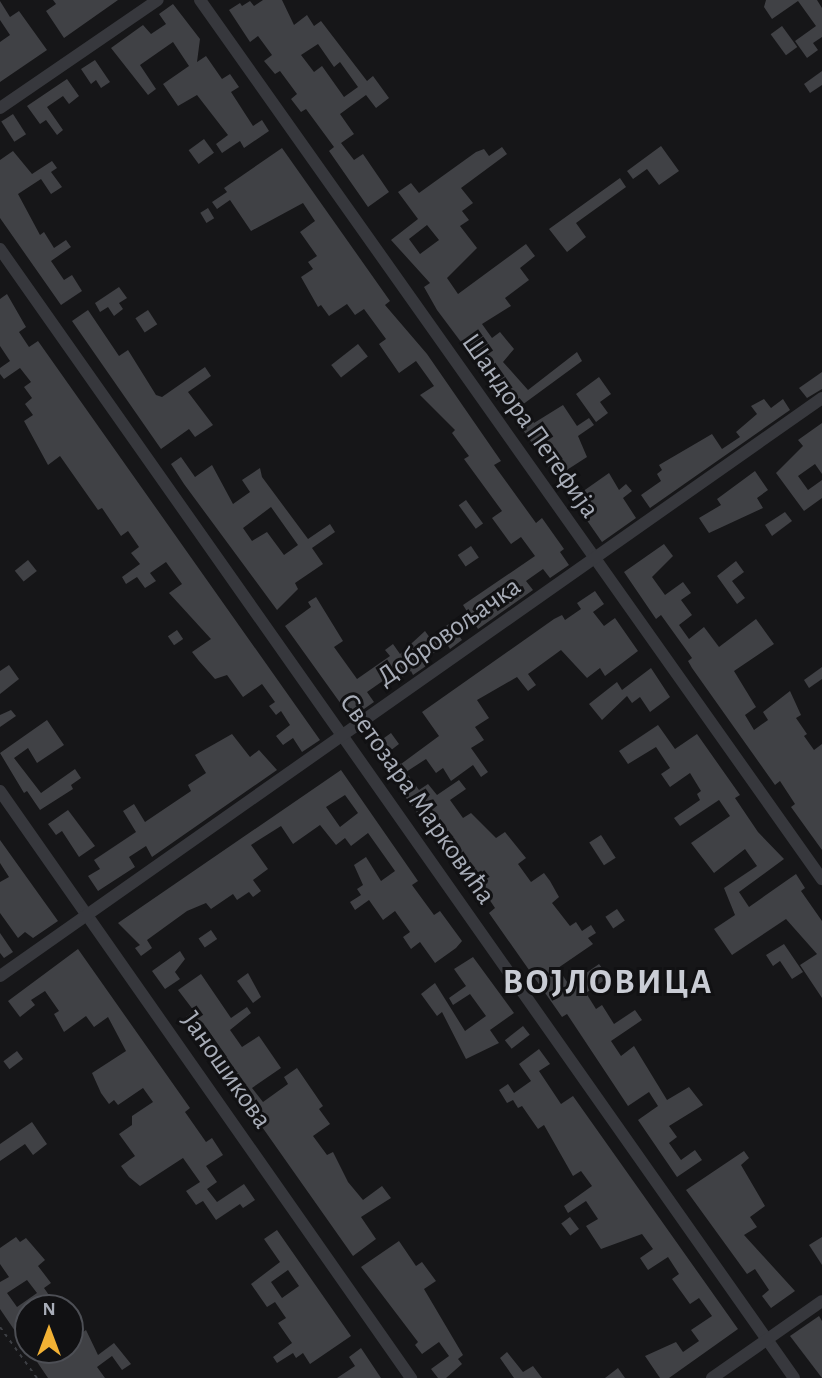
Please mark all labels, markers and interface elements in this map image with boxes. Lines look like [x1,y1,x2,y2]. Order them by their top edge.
street label: Шандора Петефија [454,327,606,525]
street label: Добровољачка [370,570,528,694]
street label: Светозара Марковића [332,687,502,911]
district label: ВОЈЛОВИЦА [504,962,712,1004]
street label: Јаношикова [173,1005,279,1135]
north arrow [14,1294,84,1364]
text: N [42,1300,56,1319]

